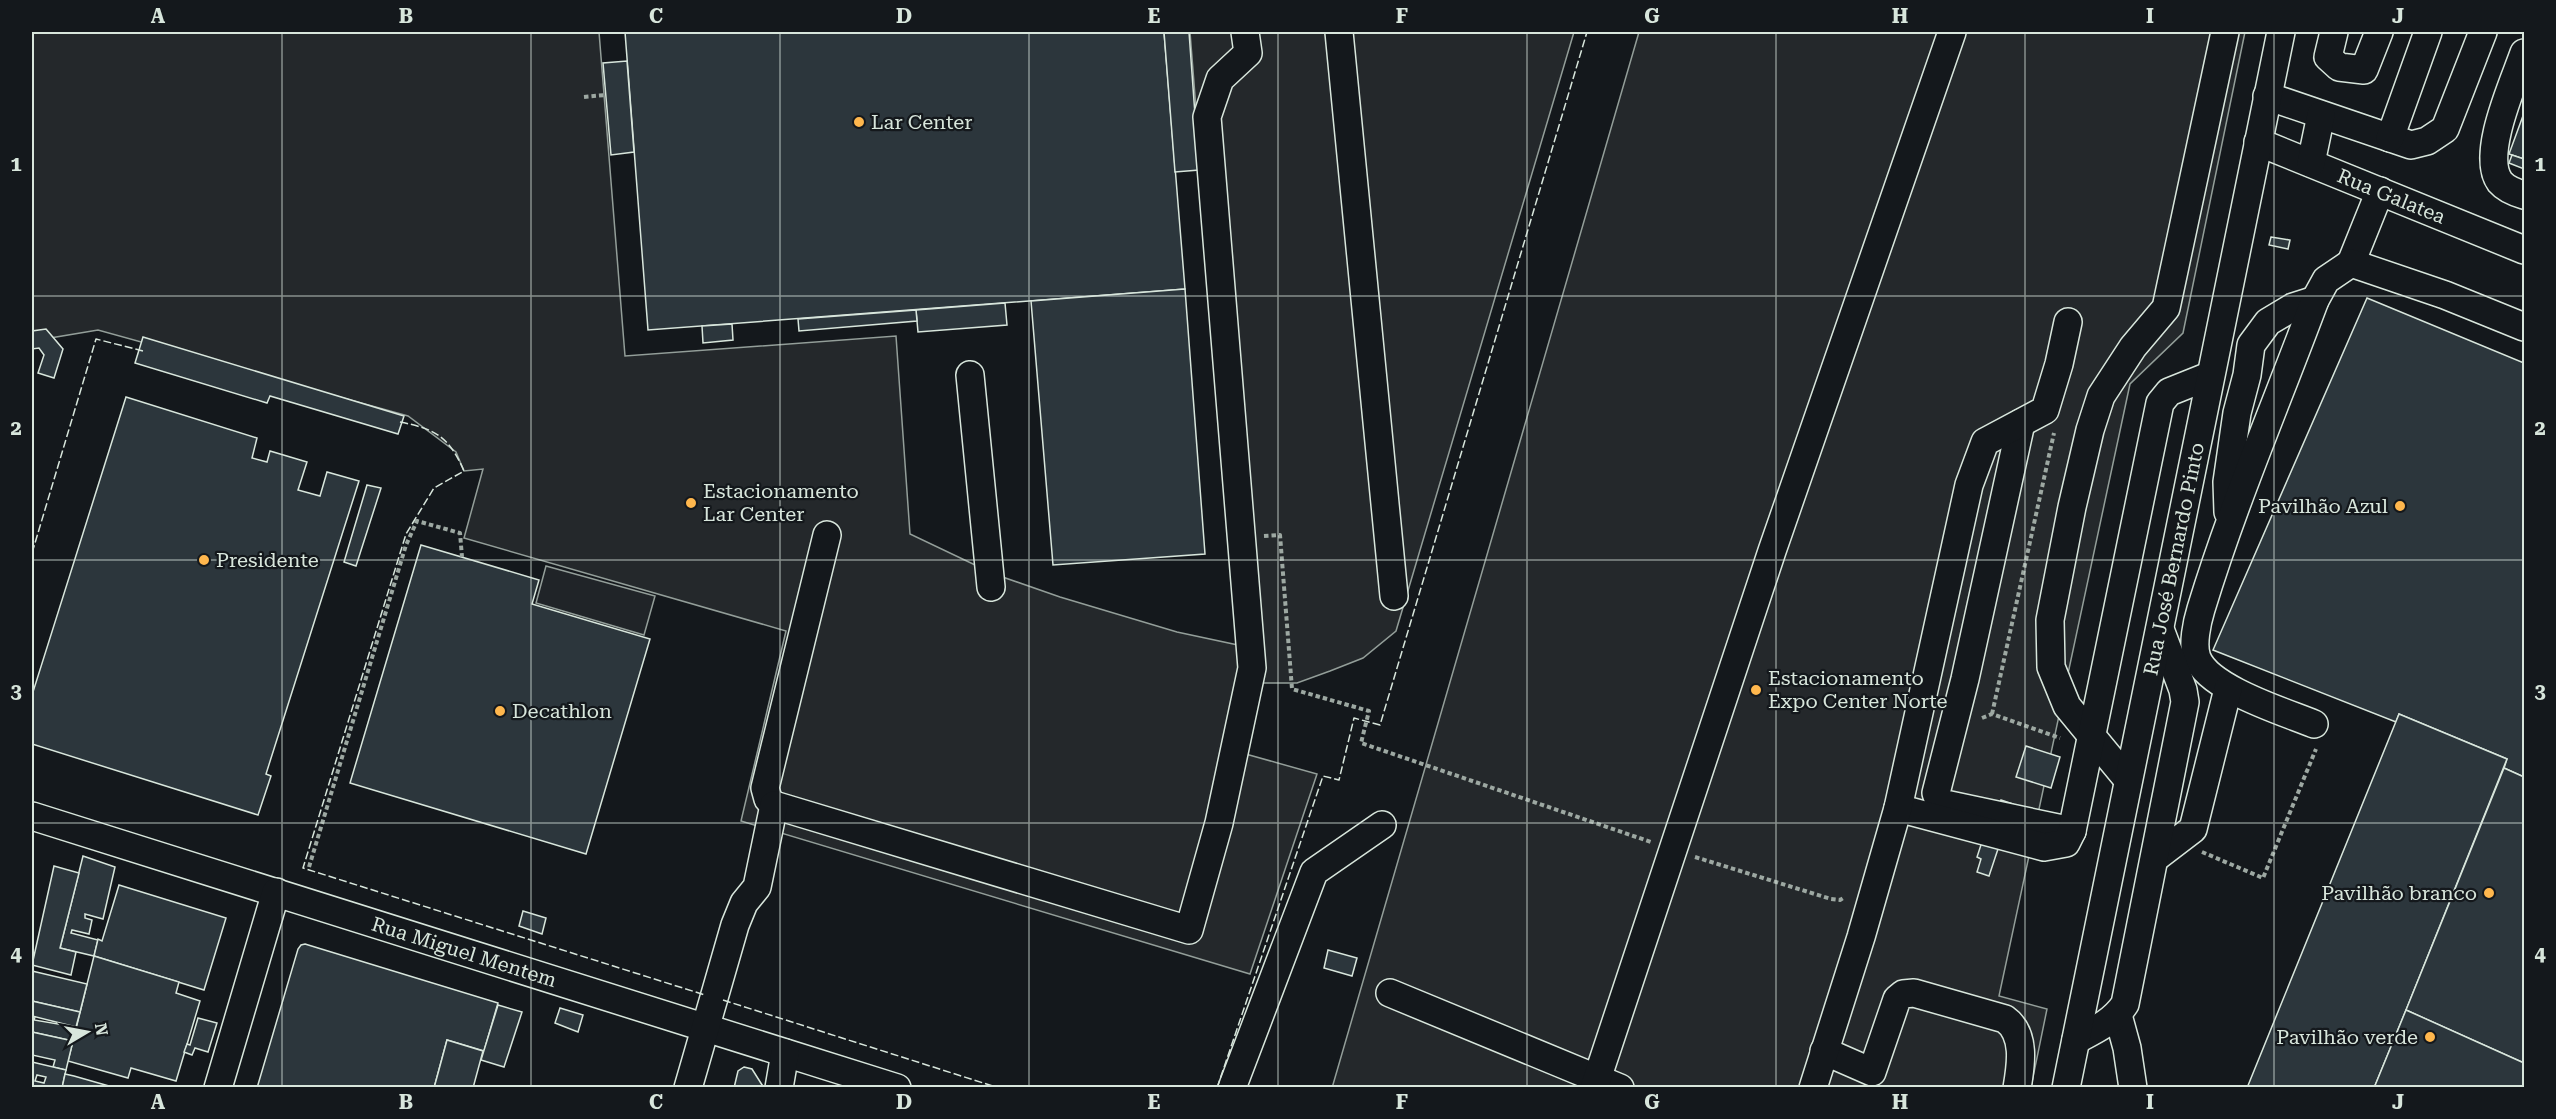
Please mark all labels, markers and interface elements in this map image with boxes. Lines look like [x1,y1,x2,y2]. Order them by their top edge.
text: A [151,4,166,28]
text: B [399,4,413,28]
text: C [649,4,663,28]
text: D [896,4,912,28]
text: E [1148,4,1161,28]
text: F [1396,4,1408,28]
text: G [1644,4,1660,28]
text: H [1892,4,1908,28]
text: I [2146,4,2154,28]
text: J [2392,4,2404,28]
place label: Lar Center [871,110,972,134]
marker: Lar Center [852,115,866,129]
text: 1 [10,152,22,176]
text: 1 [2534,152,2546,176]
street label: Rua Galatea [2334,164,2449,229]
text: 2 [10,416,22,440]
text: 2 [2534,416,2546,440]
street label: Rua José Bernardo Pinto [2138,440,2209,677]
place label: Estacionamento Lar Center [703,479,859,526]
place label: Pavilhão Azul [2258,494,2388,518]
marker: Estacionamento Lar Center [684,496,698,510]
marker: Pavilhão Azul [2393,499,2407,513]
place label: Presidente [216,548,319,572]
marker: Presidente [197,553,211,567]
place label: Estacionamento Expo Center Norte [1768,666,1947,713]
text: 3 [10,679,22,703]
text: 3 [2534,679,2546,703]
marker: Estacionamento Expo Center Norte [1749,683,1763,697]
place label: Decathlon [512,699,612,723]
marker: Decathlon [493,704,507,718]
place label: Pavilhão branco [2321,881,2477,905]
marker: Pavilhão branco [2482,886,2496,900]
street label: Rua Miguel Mentem [369,912,560,992]
text: 4 [10,942,22,966]
text: 4 [2534,942,2546,966]
north arrow [57,1002,117,1062]
text: N [91,1022,112,1037]
place label: Pavilhão verde [2276,1025,2418,1049]
marker: Pavilhão verde [2423,1030,2437,1044]
text: A [151,1090,166,1114]
text: B [399,1090,413,1114]
text: C [649,1090,663,1114]
text: D [896,1090,912,1114]
text: E [1148,1090,1161,1114]
text: F [1396,1090,1408,1114]
text: G [1644,1090,1660,1114]
text: H [1892,1090,1908,1114]
text: I [2146,1090,2154,1114]
text: J [2392,1090,2404,1114]

